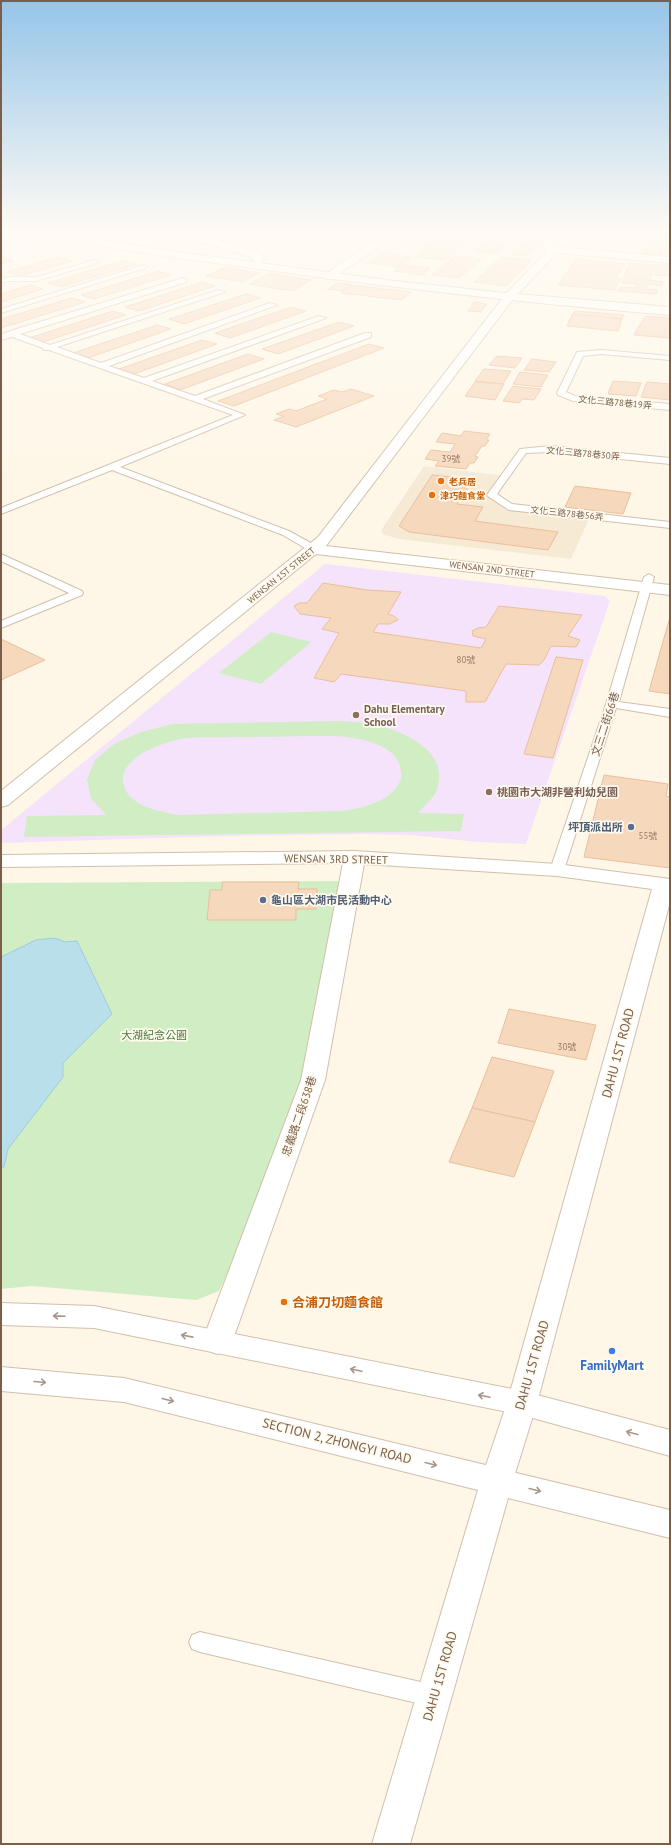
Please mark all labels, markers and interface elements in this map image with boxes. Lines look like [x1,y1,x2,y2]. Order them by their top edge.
street label: 文化三路78巷19弄 [578,393,652,411]
street label: 文化三路78巷30弄 [546,444,620,462]
house number: 39號 [442,453,460,464]
marker: 老兵居 [436,476,446,486]
place label: 老兵居 [448,476,476,487]
marker: 津巧麵食堂 [427,490,437,500]
place label: 津巧麵食堂 [440,490,485,501]
street label: 文化三路78巷56弄 [530,504,604,522]
street label: WENSAN 1ST STREET [245,545,317,605]
street label: WENSAN 2ND STREET [449,558,535,580]
house number: 80號 [457,654,475,665]
street label: 文三二街66巷 [588,690,622,758]
place label: Dahu Elementary School [364,702,445,729]
marker: Dahu Elementary School [351,710,361,720]
place label: 桃園市大湖非營利幼兒園 [497,785,618,799]
marker: 桃園市大湖非營利幼兒園 [484,787,494,797]
place label: 坪頂派出所 [568,820,623,834]
marker: 坪頂派出所 [626,822,636,832]
house number: 55號 [639,830,657,841]
street label: WENSAN 3RD STREET [284,851,388,867]
place label: 龜山區大湖市民活動中心 [271,893,392,907]
marker: 龜山區大湖市民活動中心 [258,895,268,905]
street label: DAHU 1ST ROAD [598,1006,638,1100]
park label: 大湖紀念公園 [121,1028,187,1042]
house number: 30號 [558,1041,576,1052]
street label: 忠義路二段638巷 [279,1074,319,1158]
place label: 合浦刀切麵食館 [292,1294,383,1311]
marker: 合浦刀切麵食館 [279,1297,289,1307]
one-way arrow [53,1312,66,1320]
street label: DAHU 1ST ROAD [511,1318,553,1412]
one-way arrow [181,1332,194,1340]
marker: FamilyMart [607,1346,617,1356]
place label: FamilyMart [580,1357,644,1374]
one-way arrow [350,1365,363,1373]
one-way arrow [33,1379,46,1386]
one-way arrow [477,1391,490,1399]
one-way arrow [161,1397,174,1405]
street label: SECTION 2, ZHONGYI ROAD [261,1414,413,1468]
one-way arrow [626,1429,639,1436]
one-way arrow [424,1461,437,1469]
one-way arrow [528,1487,541,1494]
street label: DAHU 1ST ROAD [419,1629,461,1723]

